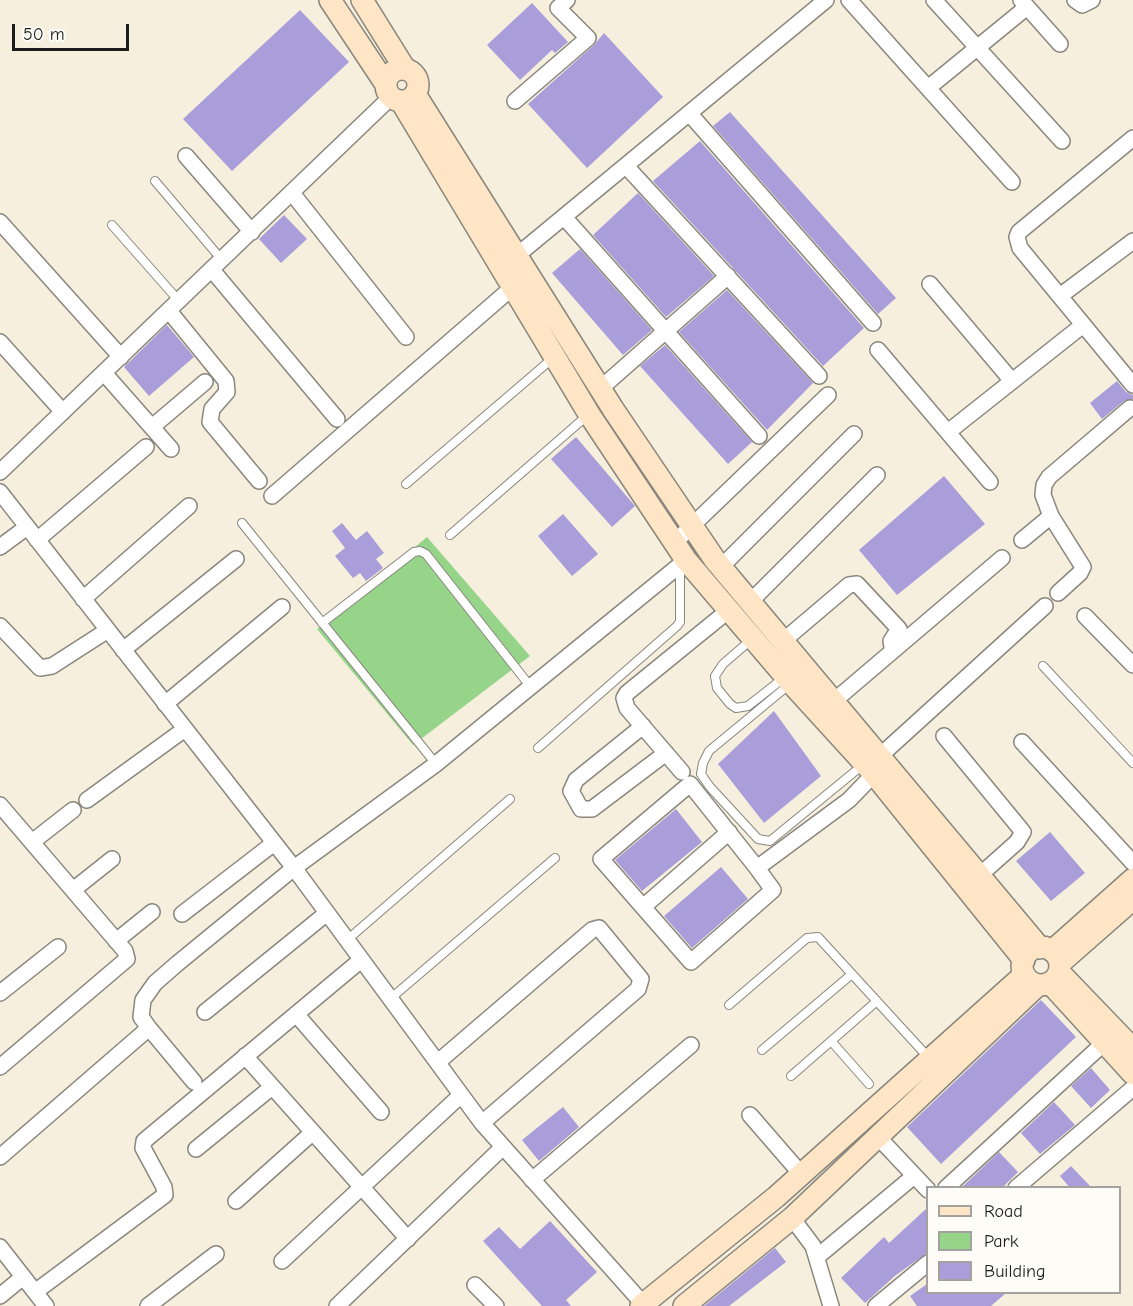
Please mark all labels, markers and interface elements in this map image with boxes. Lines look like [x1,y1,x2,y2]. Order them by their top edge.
scale bar [15,12,132,50]
text: 50 m [23,24,65,45]
legend [926,1186,1121,1294]
text: Road [984,1201,1023,1222]
text: Park [984,1231,1018,1252]
text: Building [984,1261,1046,1282]

